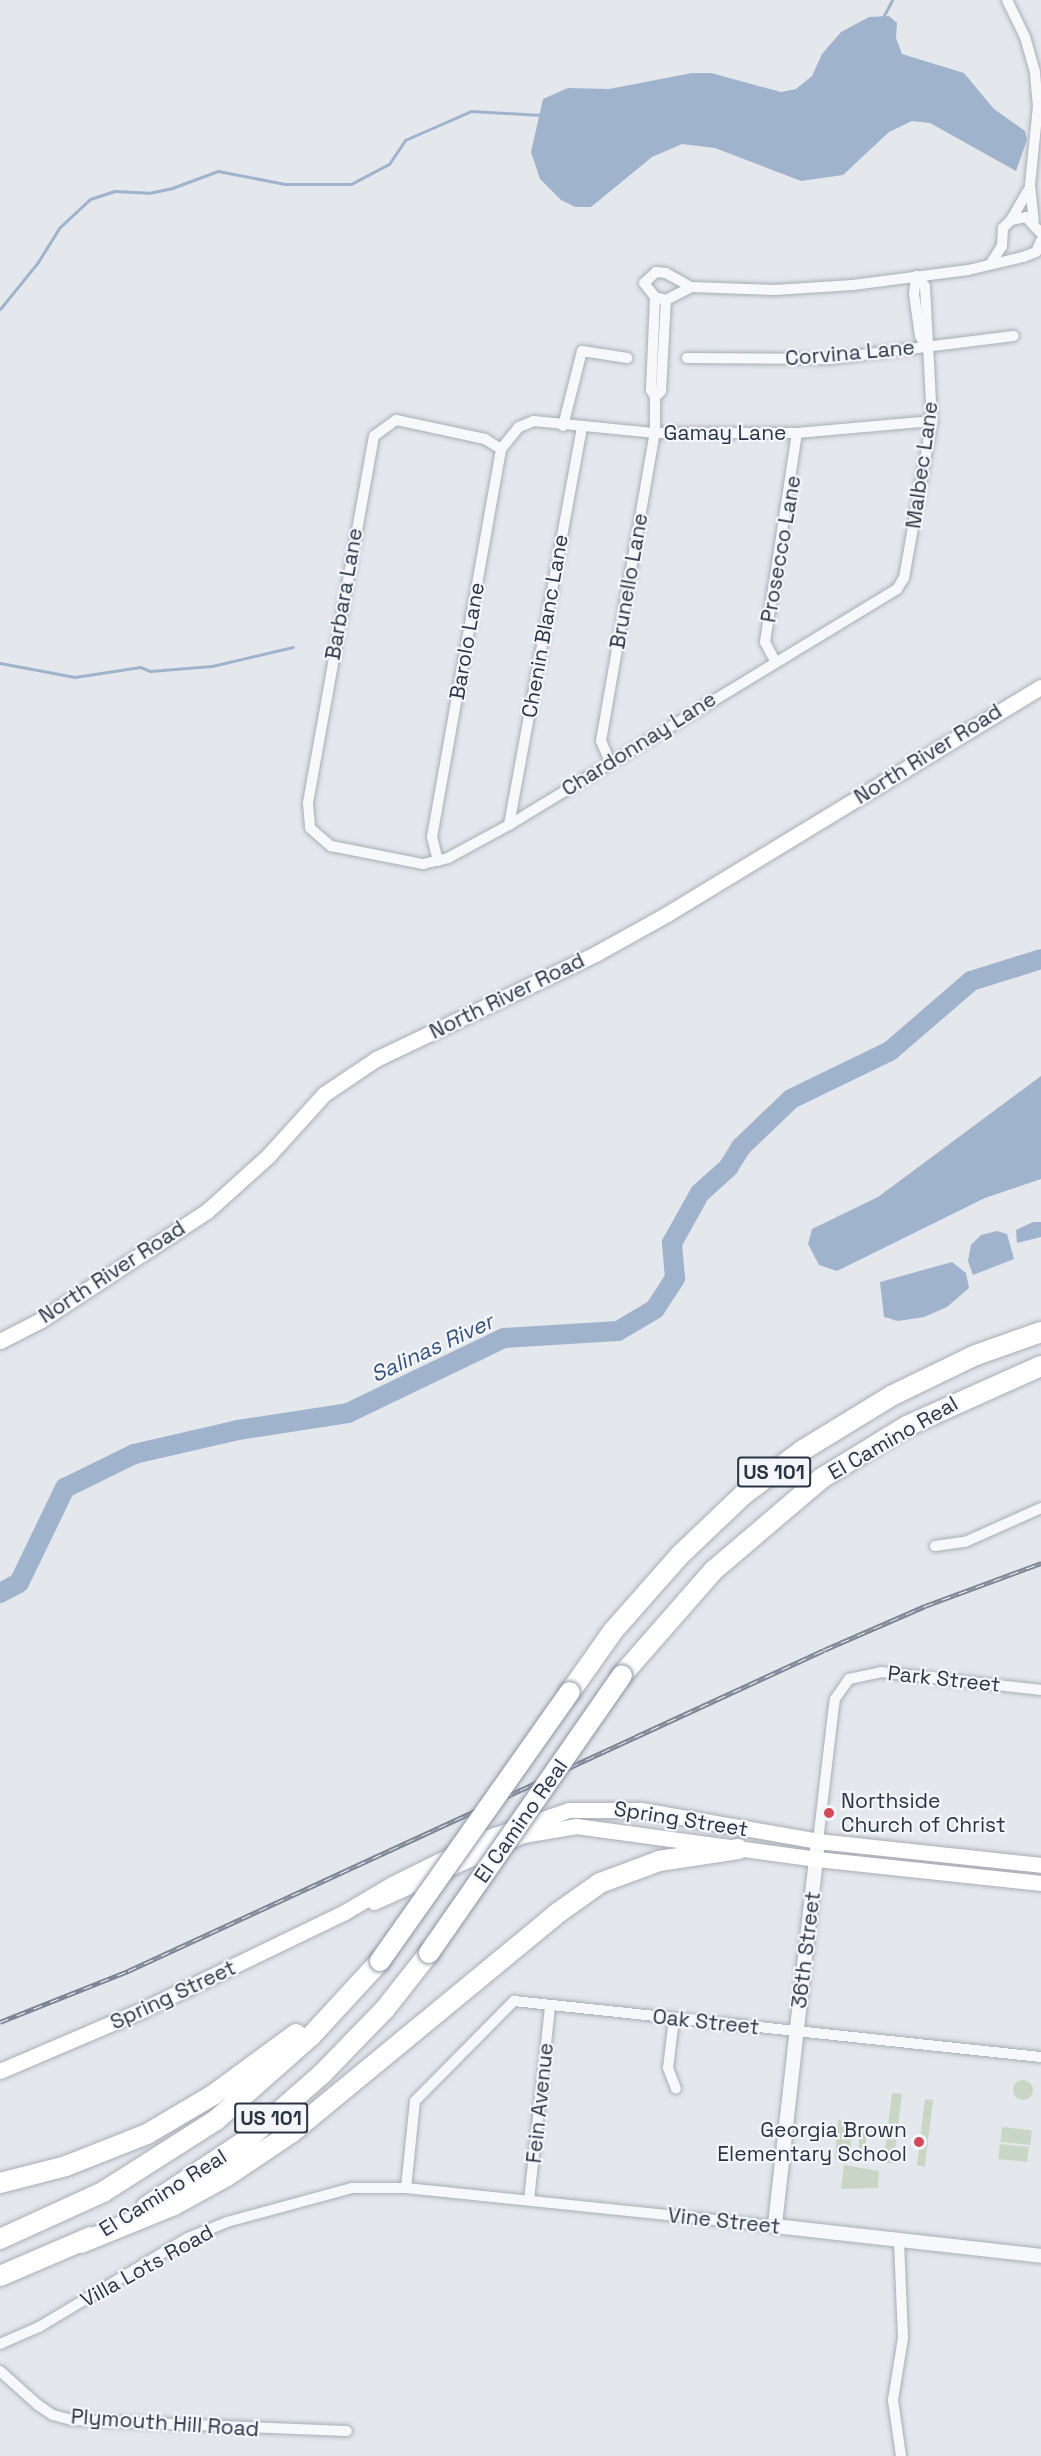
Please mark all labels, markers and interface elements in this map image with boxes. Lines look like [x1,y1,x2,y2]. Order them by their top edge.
street label: Corvina Lane [784,335,916,371]
street label: Malbec Lane [901,400,943,530]
street label: Gamay Lane [664,420,786,446]
street label: Prosecco Lane [756,473,806,625]
street label: Brunello Lane [605,511,653,651]
street label: Barbara Lane [320,526,368,662]
street label: Chenin Blanc Lane [516,532,574,720]
street label: Barolo Lane [444,580,490,702]
street label: Chardonnay Lane [557,686,721,802]
street label: North River Road [850,698,1006,810]
street label: North River Road [425,948,589,1044]
street label: North River Road [34,1215,190,1329]
water label: Salinas River [367,1308,497,1388]
street label: El Camino Real [824,1391,962,1485]
road number: US 101 [736,1455,812,1489]
street label: Park Street [886,1661,1002,1697]
street label: El Camino Real [469,1754,573,1888]
place label: Northside Church of Christ [841,1788,1006,1838]
street label: Spring Street [612,1796,750,1842]
marker: Northside Church of Christ [822,1806,836,1820]
street label: 36th Street [786,1890,826,2010]
street label: Spring Street [106,1955,240,2035]
street label: Oak Street [651,2004,761,2040]
street label: Fein Avenue [521,2041,559,2165]
road number: US 101 [234,2101,308,2135]
place label: Georgia Brown Elementary School [717,2117,907,2167]
marker: Georgia Brown Elementary School [912,2135,926,2149]
street label: El Camino Real [95,2144,231,2242]
street label: Vine Street [666,2203,782,2239]
street label: Villa Lots Road [76,2219,218,2313]
street label: Plymouth Hill Road [70,2404,260,2442]

